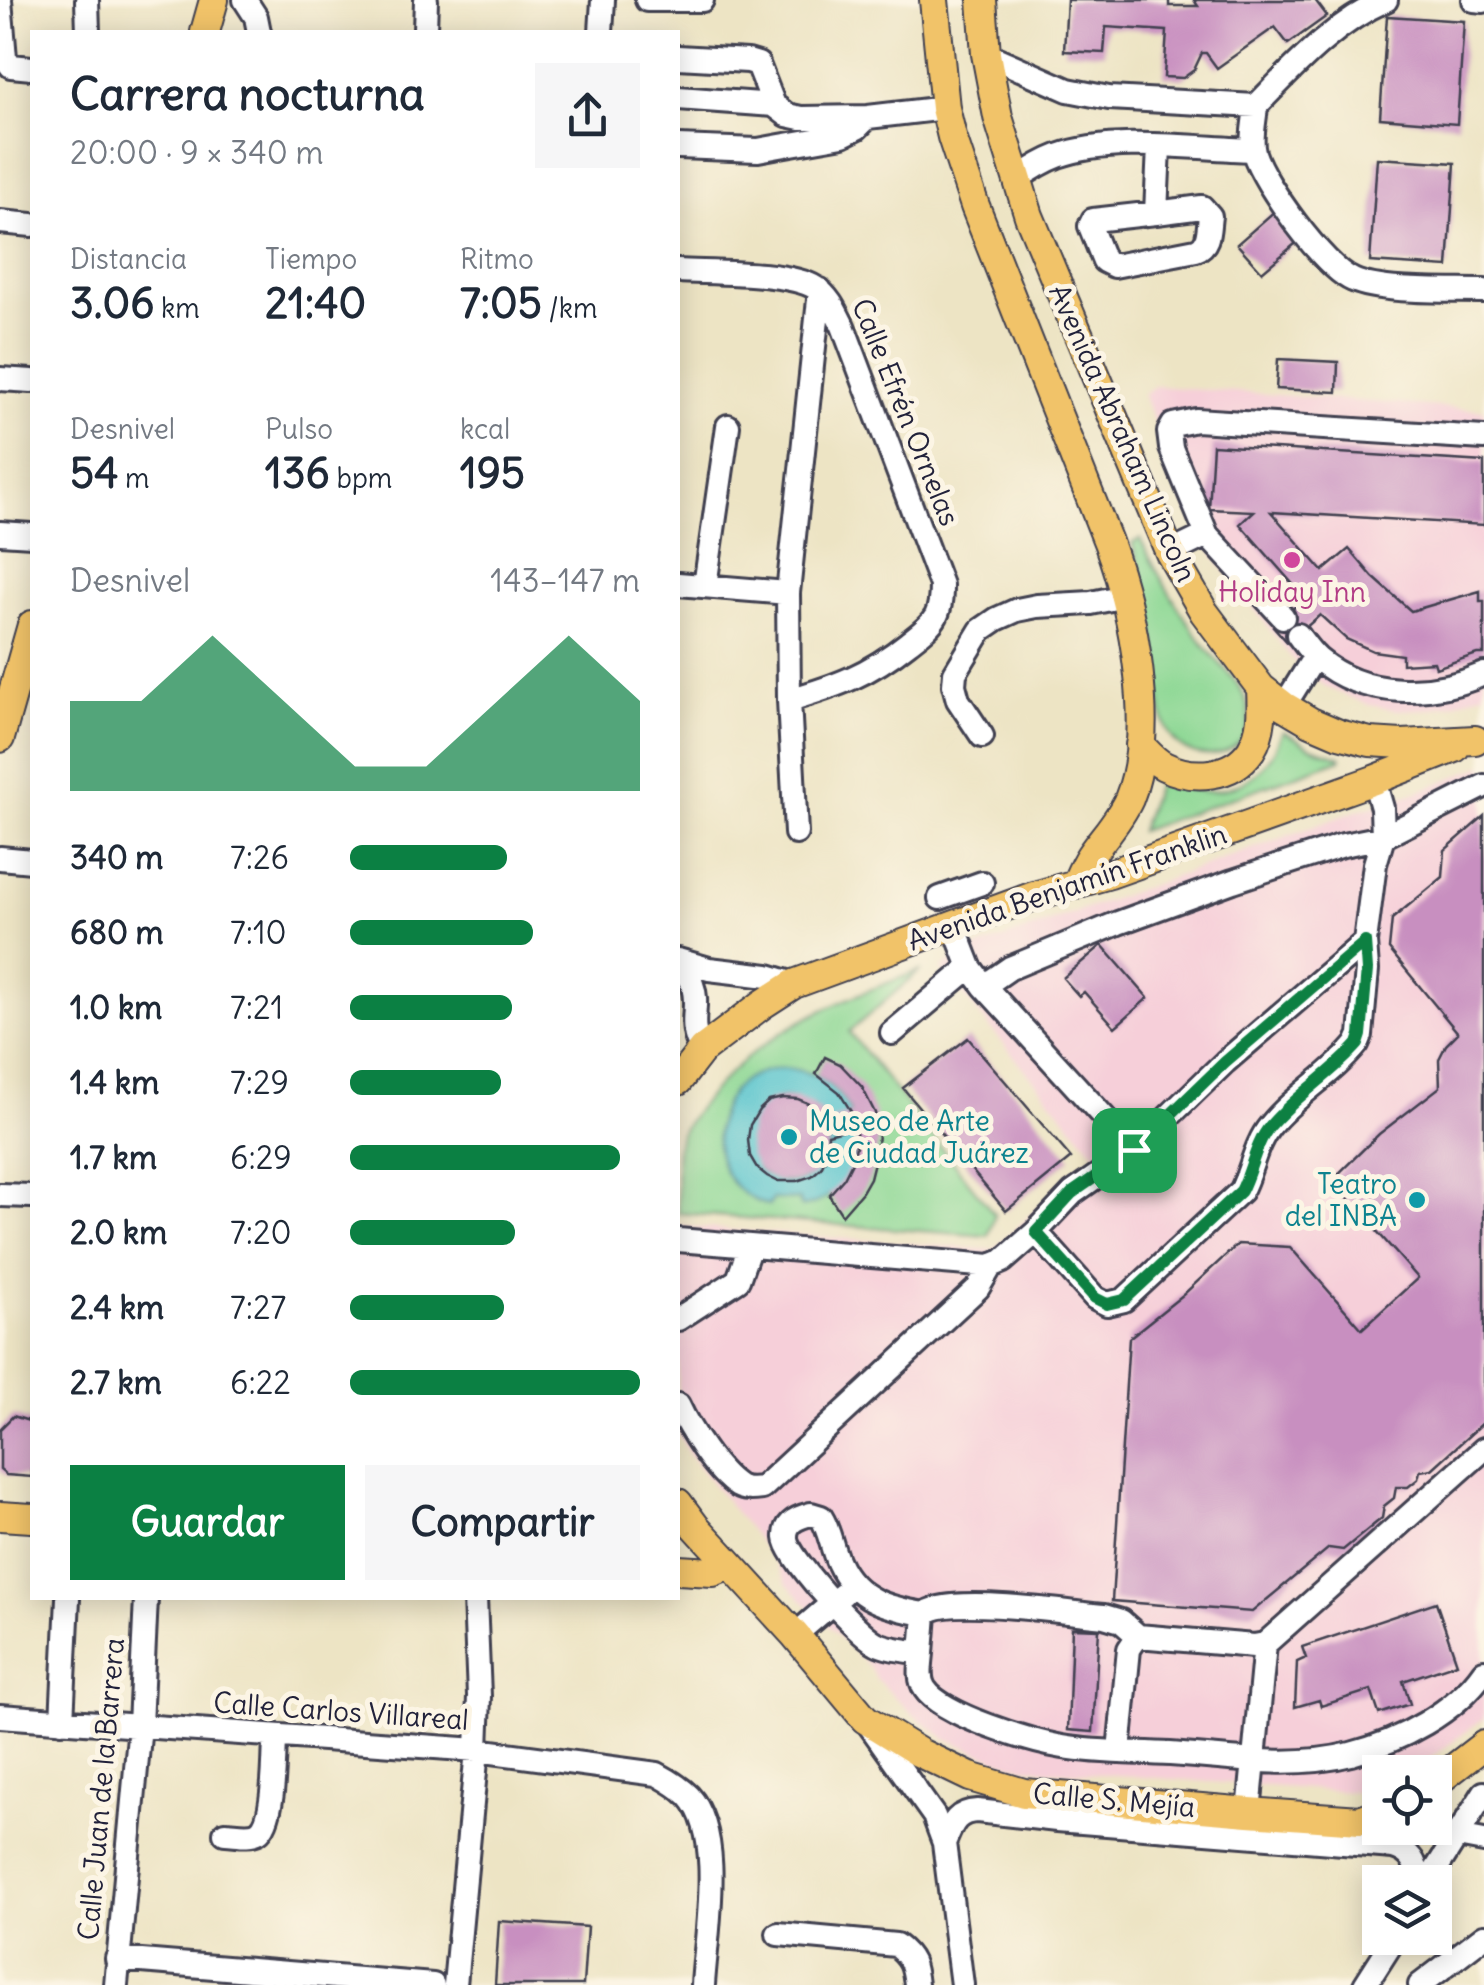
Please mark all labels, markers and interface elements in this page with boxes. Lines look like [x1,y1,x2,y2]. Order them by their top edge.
button: share [535,63,640,168]
text: Carrera nocturna [70,66,425,122]
text: 20:00 · 9 × 340 m [70,132,323,173]
text: Distancia [70,241,187,277]
text: Tiempo [265,241,357,277]
text: Ritmo [460,241,534,277]
text: 3.06 [70,277,154,329]
text: 21:40 [265,277,366,329]
text: 7:05 [460,277,542,329]
street label: Avenida Abraham Lincoln [1041,279,1205,587]
text: km [154,290,200,326]
text: /km [542,290,598,326]
street label: Calle Efrén Ornelas [844,293,968,531]
text: Desnivel [70,411,175,447]
text: Pulso [265,411,333,447]
text: kcal [460,411,510,447]
text: 54 [70,447,118,499]
text: 136 [265,447,330,499]
text: 195 [460,447,525,499]
text: m [118,460,150,496]
text: bpm [330,460,392,496]
marker: Holiday Inn [1281,549,1303,571]
text: Desnivel [70,560,190,601]
text: 143–147 m [490,560,640,601]
place label: Holiday Inn [1218,574,1366,610]
street label: Avenida Benjamín Franklin [903,815,1231,959]
text: 340 m [70,837,163,878]
text: 7:26 [230,837,289,878]
text: 680 m [70,912,164,953]
text: 7:10 [230,912,287,953]
text: 1.0 km [70,987,162,1028]
text: 7:21 [230,987,283,1028]
text: 1.4 km [70,1062,159,1103]
text: 7:29 [230,1062,289,1103]
place label: Museo de Arte de Ciudad Juárez [809,1103,1029,1171]
pin [1092,1108,1177,1193]
icon: arrive [1107,1123,1162,1178]
marker: Museo de Arte de Ciudad Juárez [778,1126,800,1148]
text: 1.7 km [70,1137,157,1178]
text: 6:29 [230,1137,292,1178]
place label: Teatro del INBA [1285,1166,1397,1234]
marker: Teatro del INBA [1406,1189,1428,1211]
text: 2.0 km [70,1212,167,1253]
text: 7:20 [230,1212,292,1253]
text: 2.4 km [70,1287,164,1328]
text: 7:27 [230,1287,286,1328]
text: 2.7 km [70,1362,162,1403]
text: 6:22 [230,1362,291,1403]
button: Guardar [70,1465,345,1580]
button: Compartir [365,1465,640,1580]
street label: Calle Juan de la Barrera [70,1636,132,1942]
street label: Calle Carlos Villareal [212,1684,470,1738]
map controls [1362,1755,1452,1955]
button: locate [1362,1755,1452,1845]
street label: Calle S. Mejía [1031,1775,1197,1825]
button: layers [1362,1865,1452,1955]

